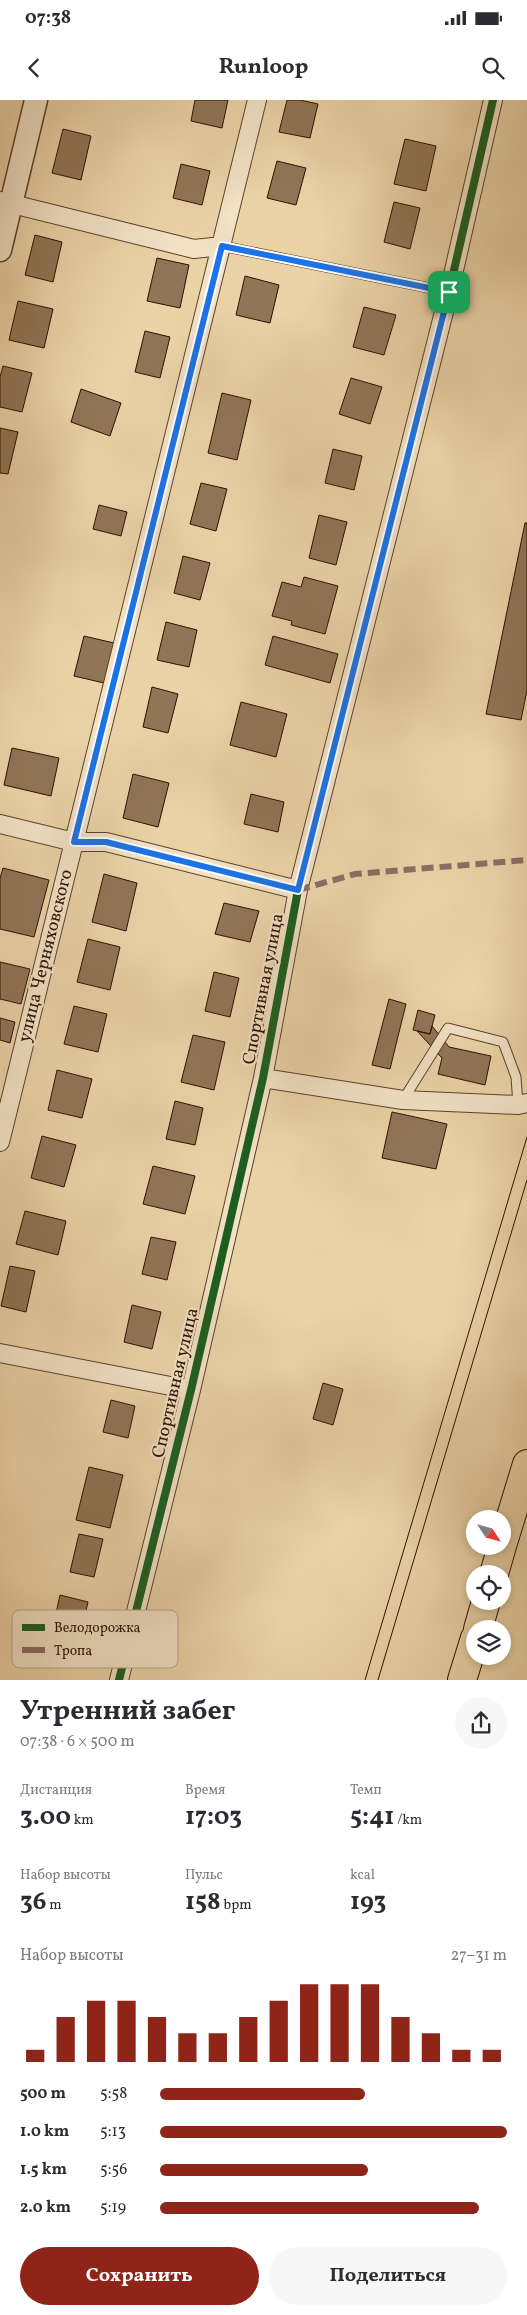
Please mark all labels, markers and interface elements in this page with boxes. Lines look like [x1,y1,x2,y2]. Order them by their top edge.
text: 07:38 [25,5,71,31]
text: Runloop [219,52,308,83]
icon: back [20,54,48,82]
icon: search [479,54,507,82]
pin [428,271,470,313]
icon: arrive [435,278,463,306]
street label: улица Черняховского [12,867,80,1045]
street label: Спортивная улица [237,911,291,1067]
street label: Спортивная улица [147,1305,205,1461]
north arrow [466,1510,511,1555]
map controls [466,1510,511,1665]
button: locate [466,1565,511,1610]
legend [12,1610,178,1668]
text: Велодорожка [54,1619,141,1638]
button: layers [466,1620,511,1665]
text: Тропа [54,1642,92,1661]
text: Утренний забег [20,1692,235,1731]
button: share [455,1697,507,1749]
text: 07:38 · 6 × 500 m [20,1731,135,1753]
text: Дистанция [20,1781,92,1800]
text: Время [185,1781,225,1800]
text: Темп [350,1781,382,1800]
text: 3.00 [20,1800,71,1835]
text: 17:03 [185,1800,242,1835]
text: 5:41 [350,1800,394,1835]
text: km [71,1811,94,1830]
text: /km [394,1811,422,1830]
text: Набор высоты [20,1866,111,1885]
text: Пульс [185,1866,223,1885]
text: kcal [350,1866,375,1885]
text: 36 [20,1885,46,1920]
text: 158 [185,1885,221,1920]
text: 193 [350,1885,386,1920]
text: m [46,1896,62,1915]
text: bpm [221,1896,252,1915]
text: Набор высоты [20,1945,124,1967]
text: 27–31 m [451,1945,507,1967]
text: 500 m [20,2083,66,2105]
text: 5:58 [100,2083,127,2105]
text: 1.0 km [20,2121,69,2143]
text: 5:13 [100,2121,126,2143]
text: 1.5 km [20,2159,67,2181]
text: 5:56 [100,2159,127,2181]
text: 2.0 km [20,2197,71,2219]
text: 5:19 [100,2197,126,2219]
button: Сохранить [20,2247,259,2305]
button: Поделиться [269,2247,507,2305]

